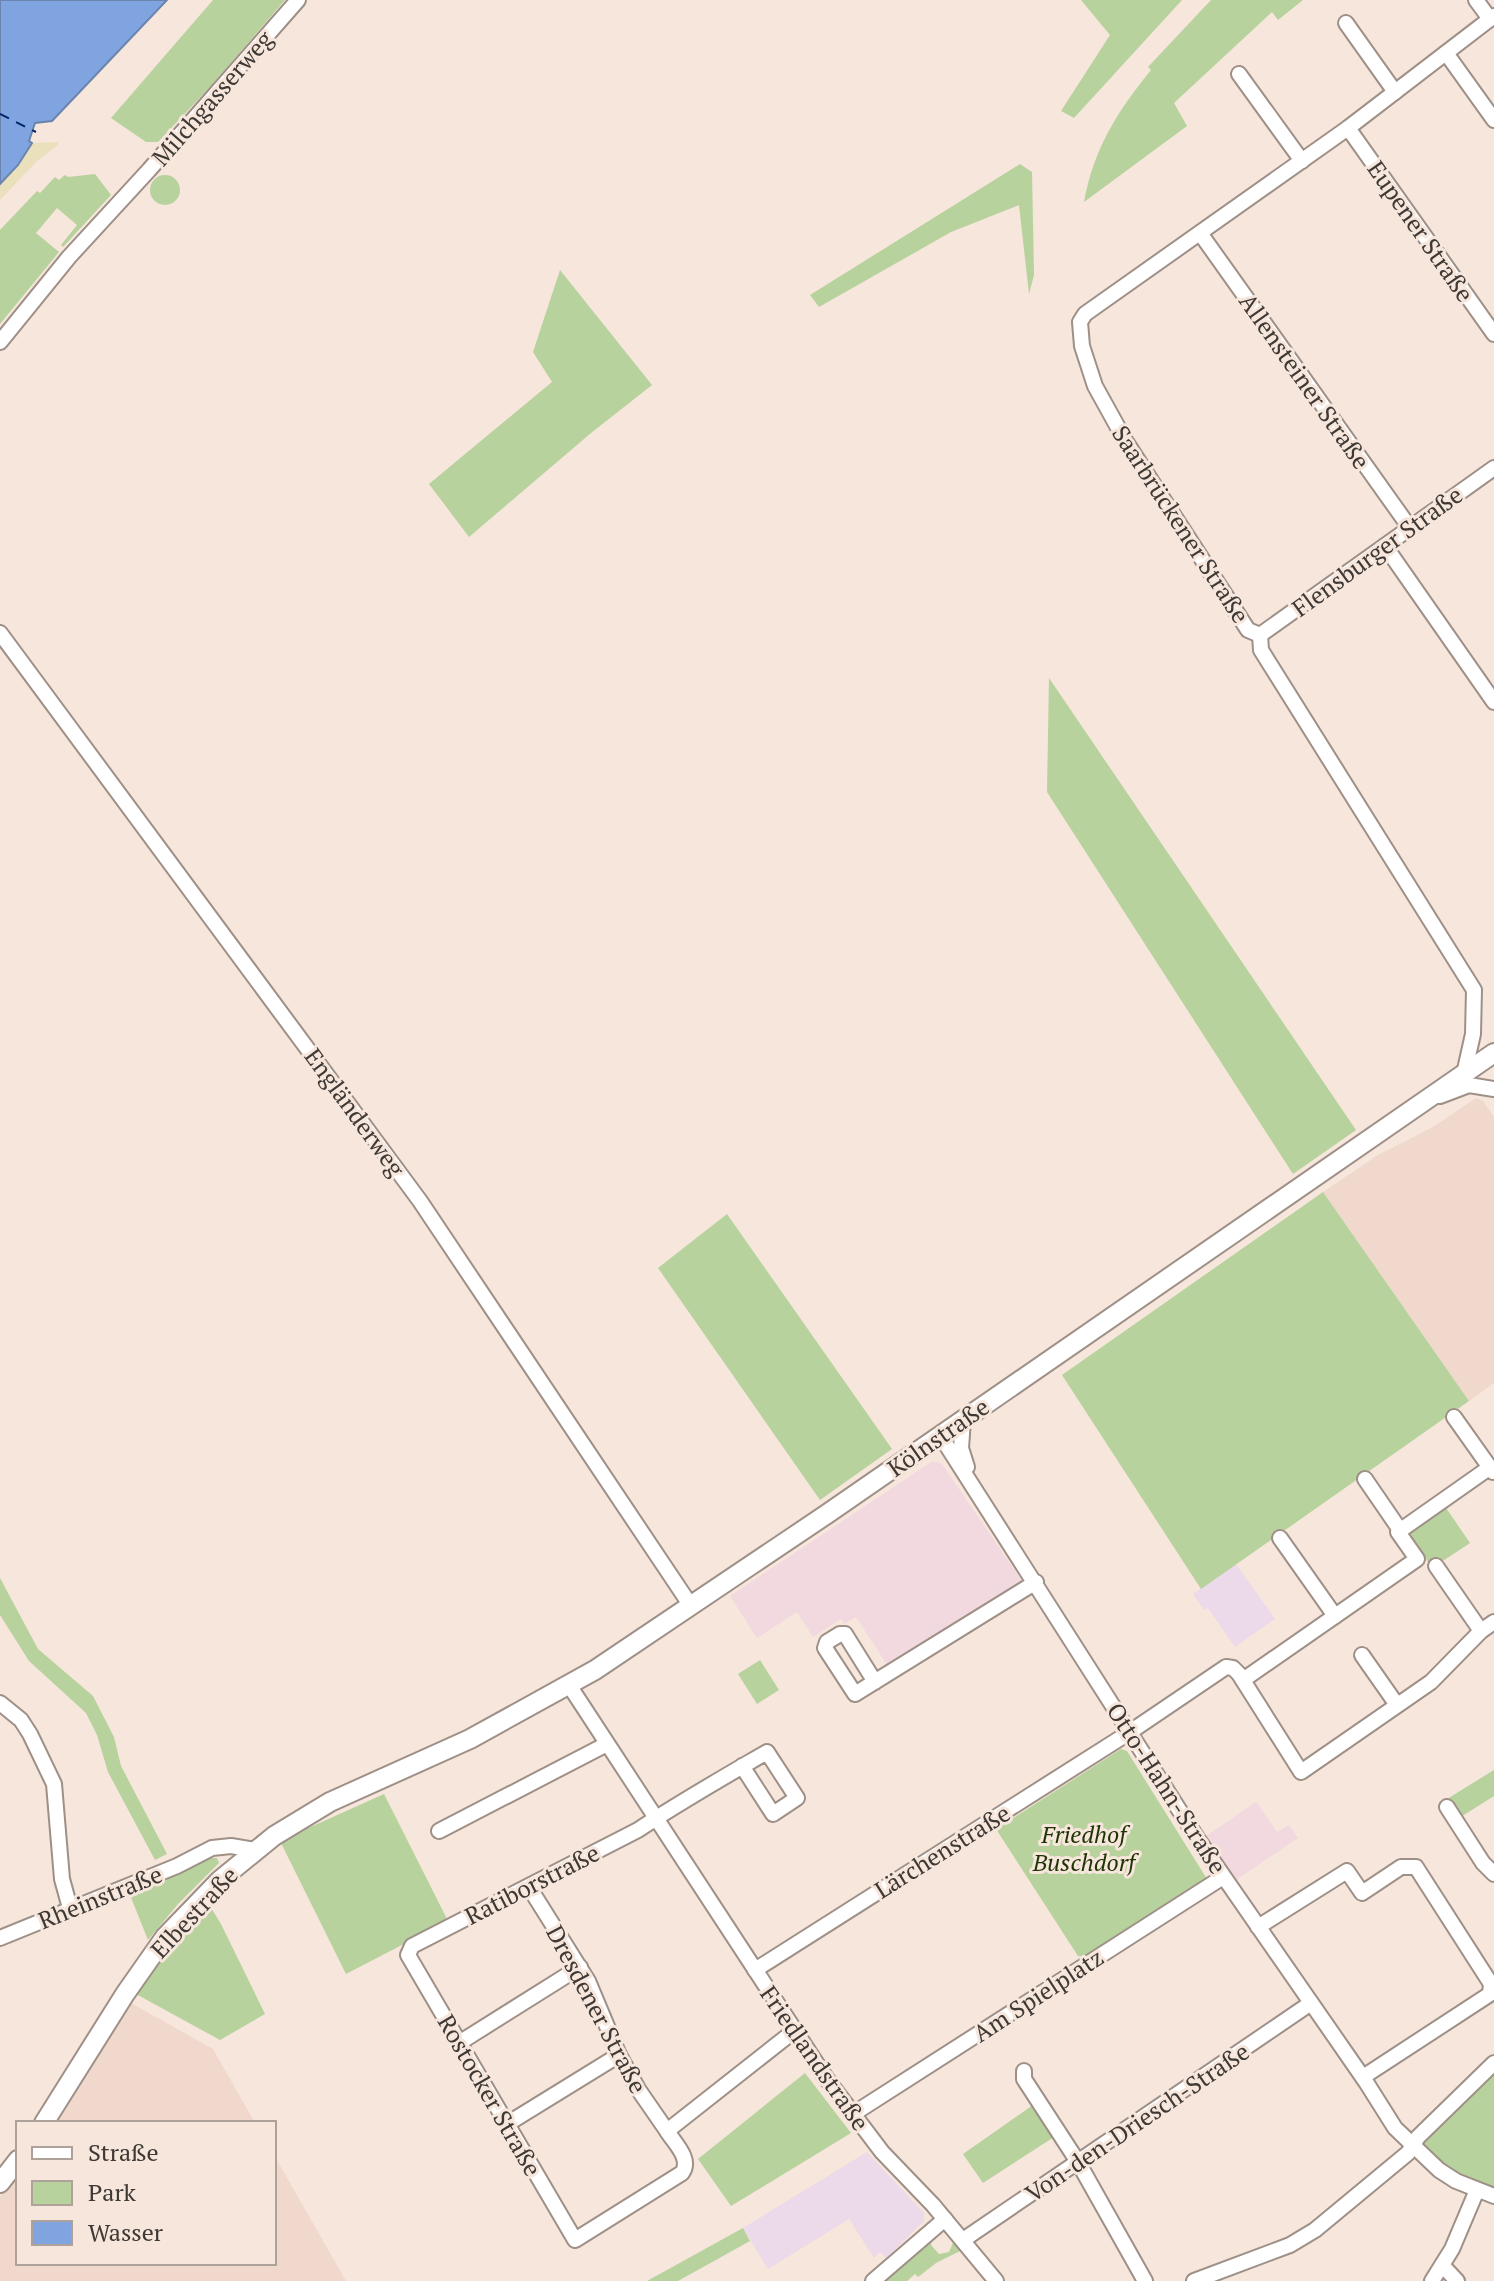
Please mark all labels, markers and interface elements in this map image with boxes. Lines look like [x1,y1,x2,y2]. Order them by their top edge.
street label: Milchgasserweg [144,23,280,172]
street label: Eupener Straße [1360,154,1482,308]
street label: Allensteiner Straße [1232,287,1378,475]
street label: Saarbrückener Straße [1105,419,1257,629]
street label: Flensburger Straße [1285,478,1469,624]
street label: Engländerweg [298,1041,413,1183]
street label: Kölnstraße [881,1390,995,1484]
street label: Otto-Hahn-Straße [1100,1696,1234,1880]
street label: Lärchenstraße [868,1797,1016,1905]
park label: Friedhof Buschdorf [1032,1818,1140,1878]
street label: Ratiborstraße [459,1836,605,1932]
street label: Rheinstraße [33,1858,167,1936]
street label: Elbestraße [143,1859,245,1965]
street label: Dresdener Straße [539,1919,655,2099]
street label: Am Spielplatz [967,1941,1109,2049]
street label: Friedlandstraße [753,1979,877,2137]
street label: Rostocker Straße [431,2008,549,2182]
street label: Von-den-Driesch-Straße [1019,2035,1255,2209]
legend [16,2121,276,2265]
text: Straße [88,2136,159,2168]
text: Park [88,2176,137,2208]
text: Wasser [88,2216,164,2248]

